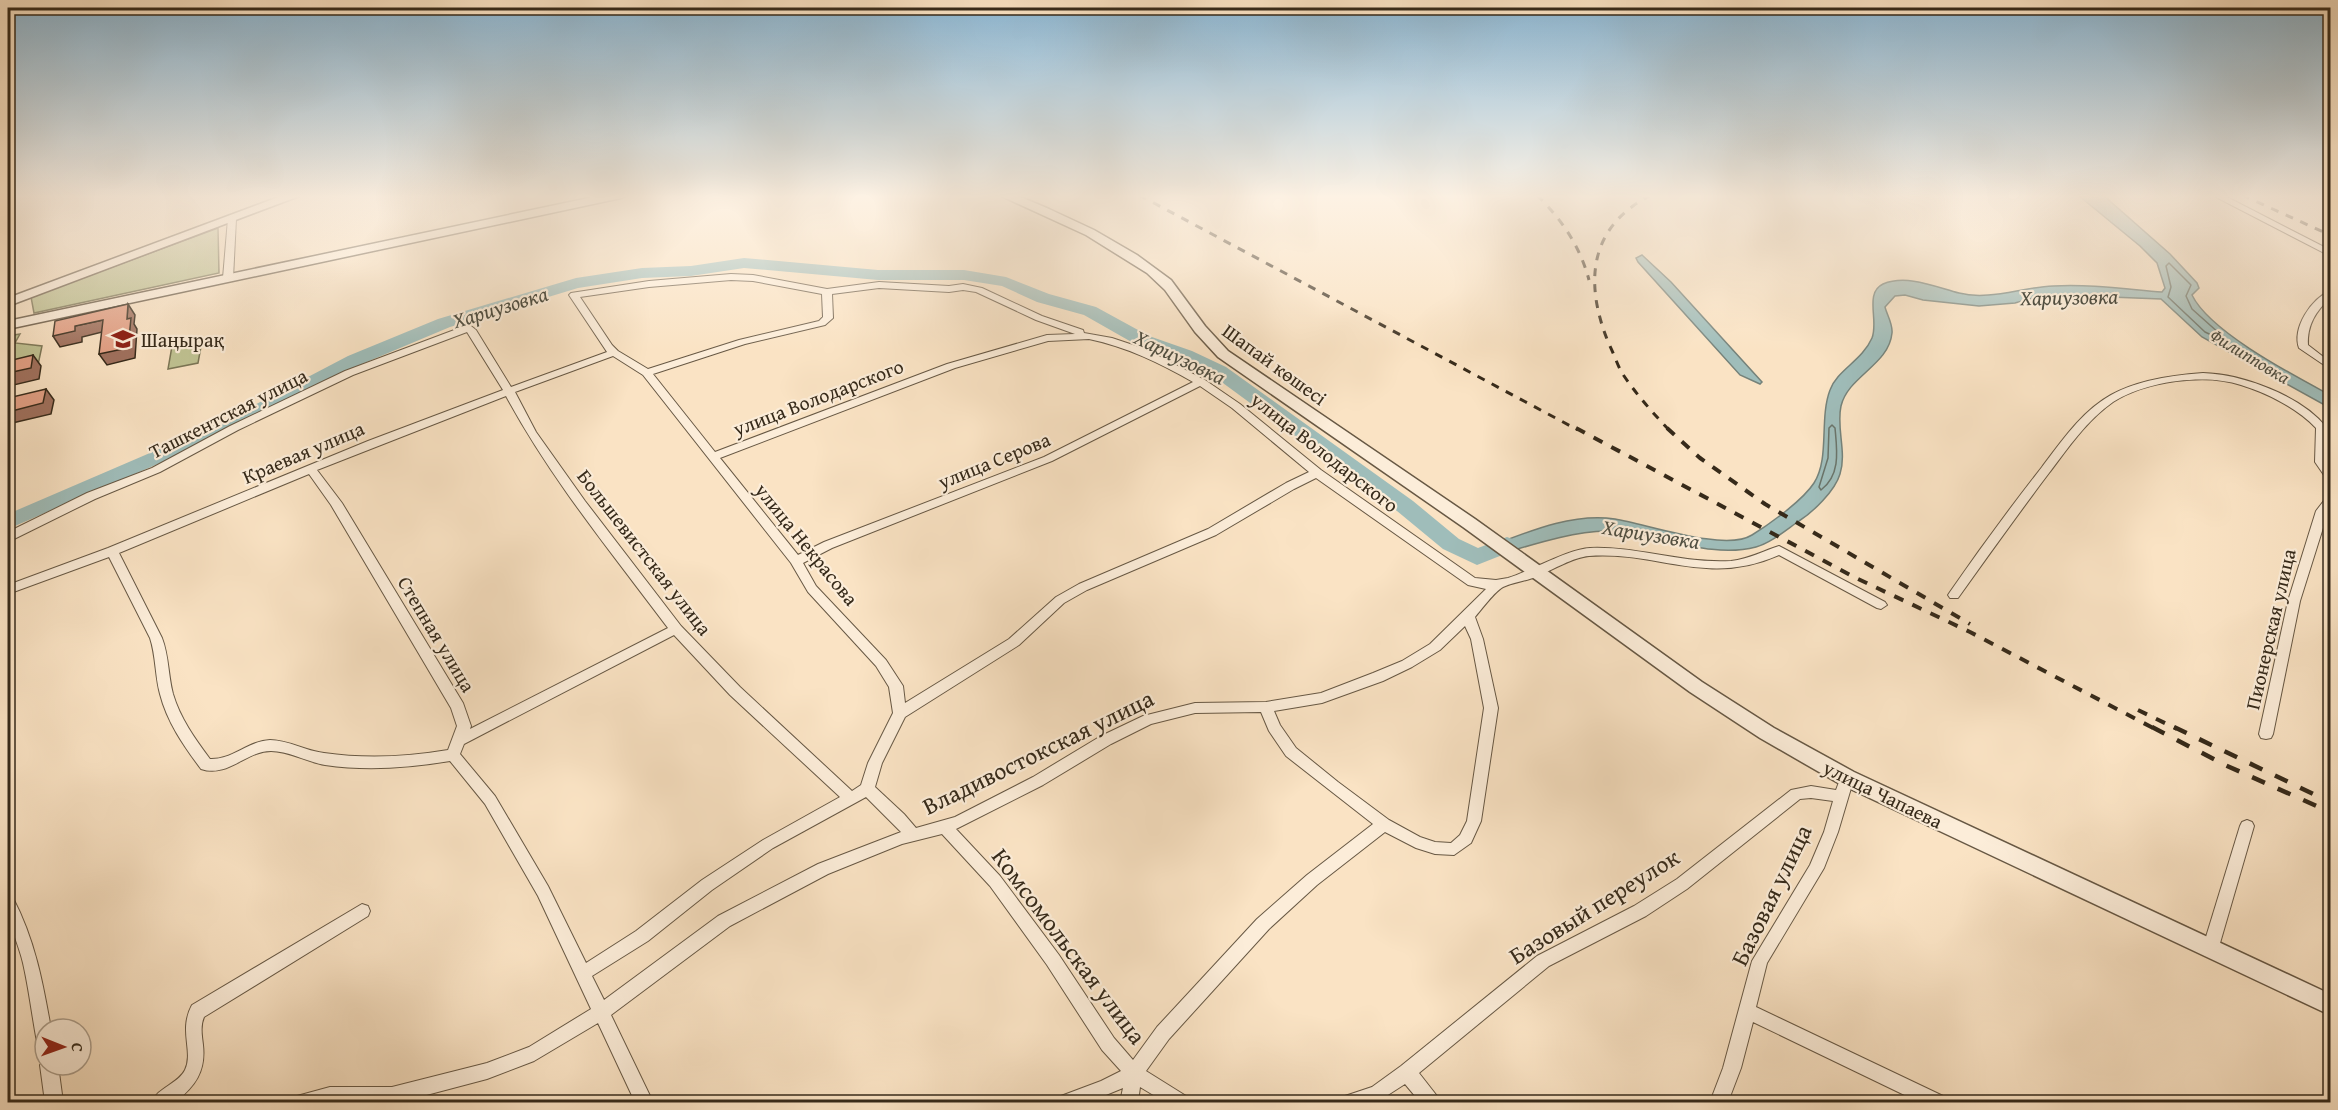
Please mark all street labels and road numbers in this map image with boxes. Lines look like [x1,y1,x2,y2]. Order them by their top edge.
street label: Шапай көшесі [1217,316,1334,412]
street label: улица Володарского [728,351,907,443]
street label: Ташкентская улица [144,360,313,465]
street label: улица Володарского [1244,384,1405,519]
street label: Краевая улица [238,413,369,491]
street label: улица Серова [933,424,1055,496]
street label: Большевистская улица [571,463,720,642]
street label: улица Некрасова [748,476,866,612]
street label: Пионерская улица [2237,545,2303,712]
street label: Степная улица [391,570,483,698]
street label: Владивостокская улица [916,680,1160,823]
street label: улица Чапаева [1818,752,1948,836]
street label: Базовая улица [1722,818,1821,971]
street label: Базовый переулок [1502,839,1686,973]
street label: Комсомольская улица [983,841,1155,1052]

